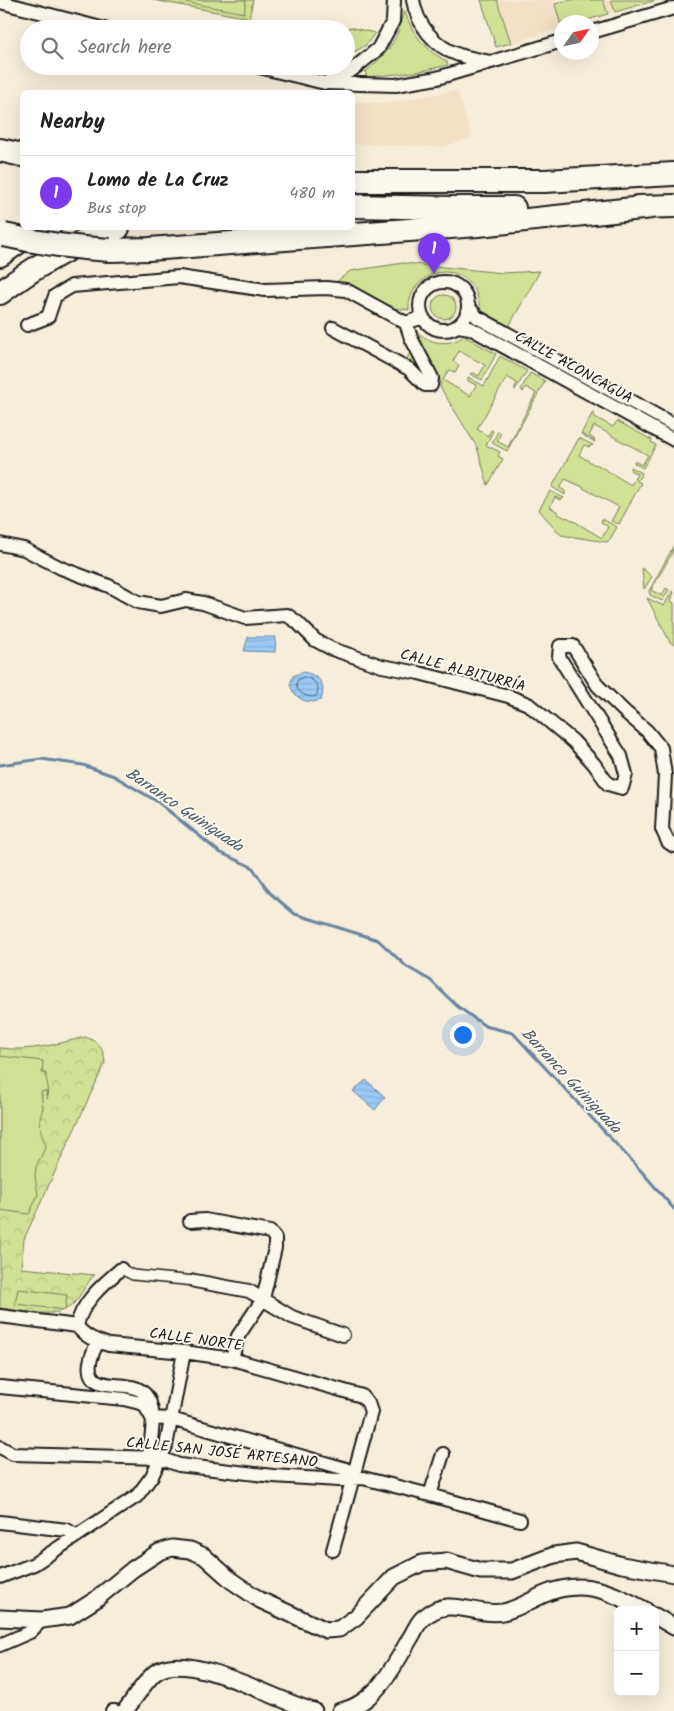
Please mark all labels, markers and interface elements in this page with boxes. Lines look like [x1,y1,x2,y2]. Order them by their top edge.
north arrow [554,15,599,60]
search box [20,20,355,75]
text: Search here [78,33,172,63]
icon: search [38,34,66,62]
text: Nearby [40,106,105,139]
text: Lomo de La Cruz [87,166,229,196]
text: 1 [54,181,58,206]
text: 480 m [289,181,335,206]
text: Bus stop [87,196,146,221]
pin: 1 [418,233,450,274]
street label: CALLE ACONCAGUA [510,325,637,410]
street label: CALLE ALBITURRÍA [397,643,528,699]
water label: Barranco Guiniguada [120,762,249,860]
your location [450,1022,476,1048]
water label: Barranco Guiniguada [515,1022,628,1141]
street label: CALLE NORTE [148,1322,245,1359]
street label: CALLE SAN JOSÉ ARTESANO [125,1431,319,1475]
map controls [614,1606,659,1696]
button: + [614,1606,659,1651]
button: − [614,1651,659,1696]

